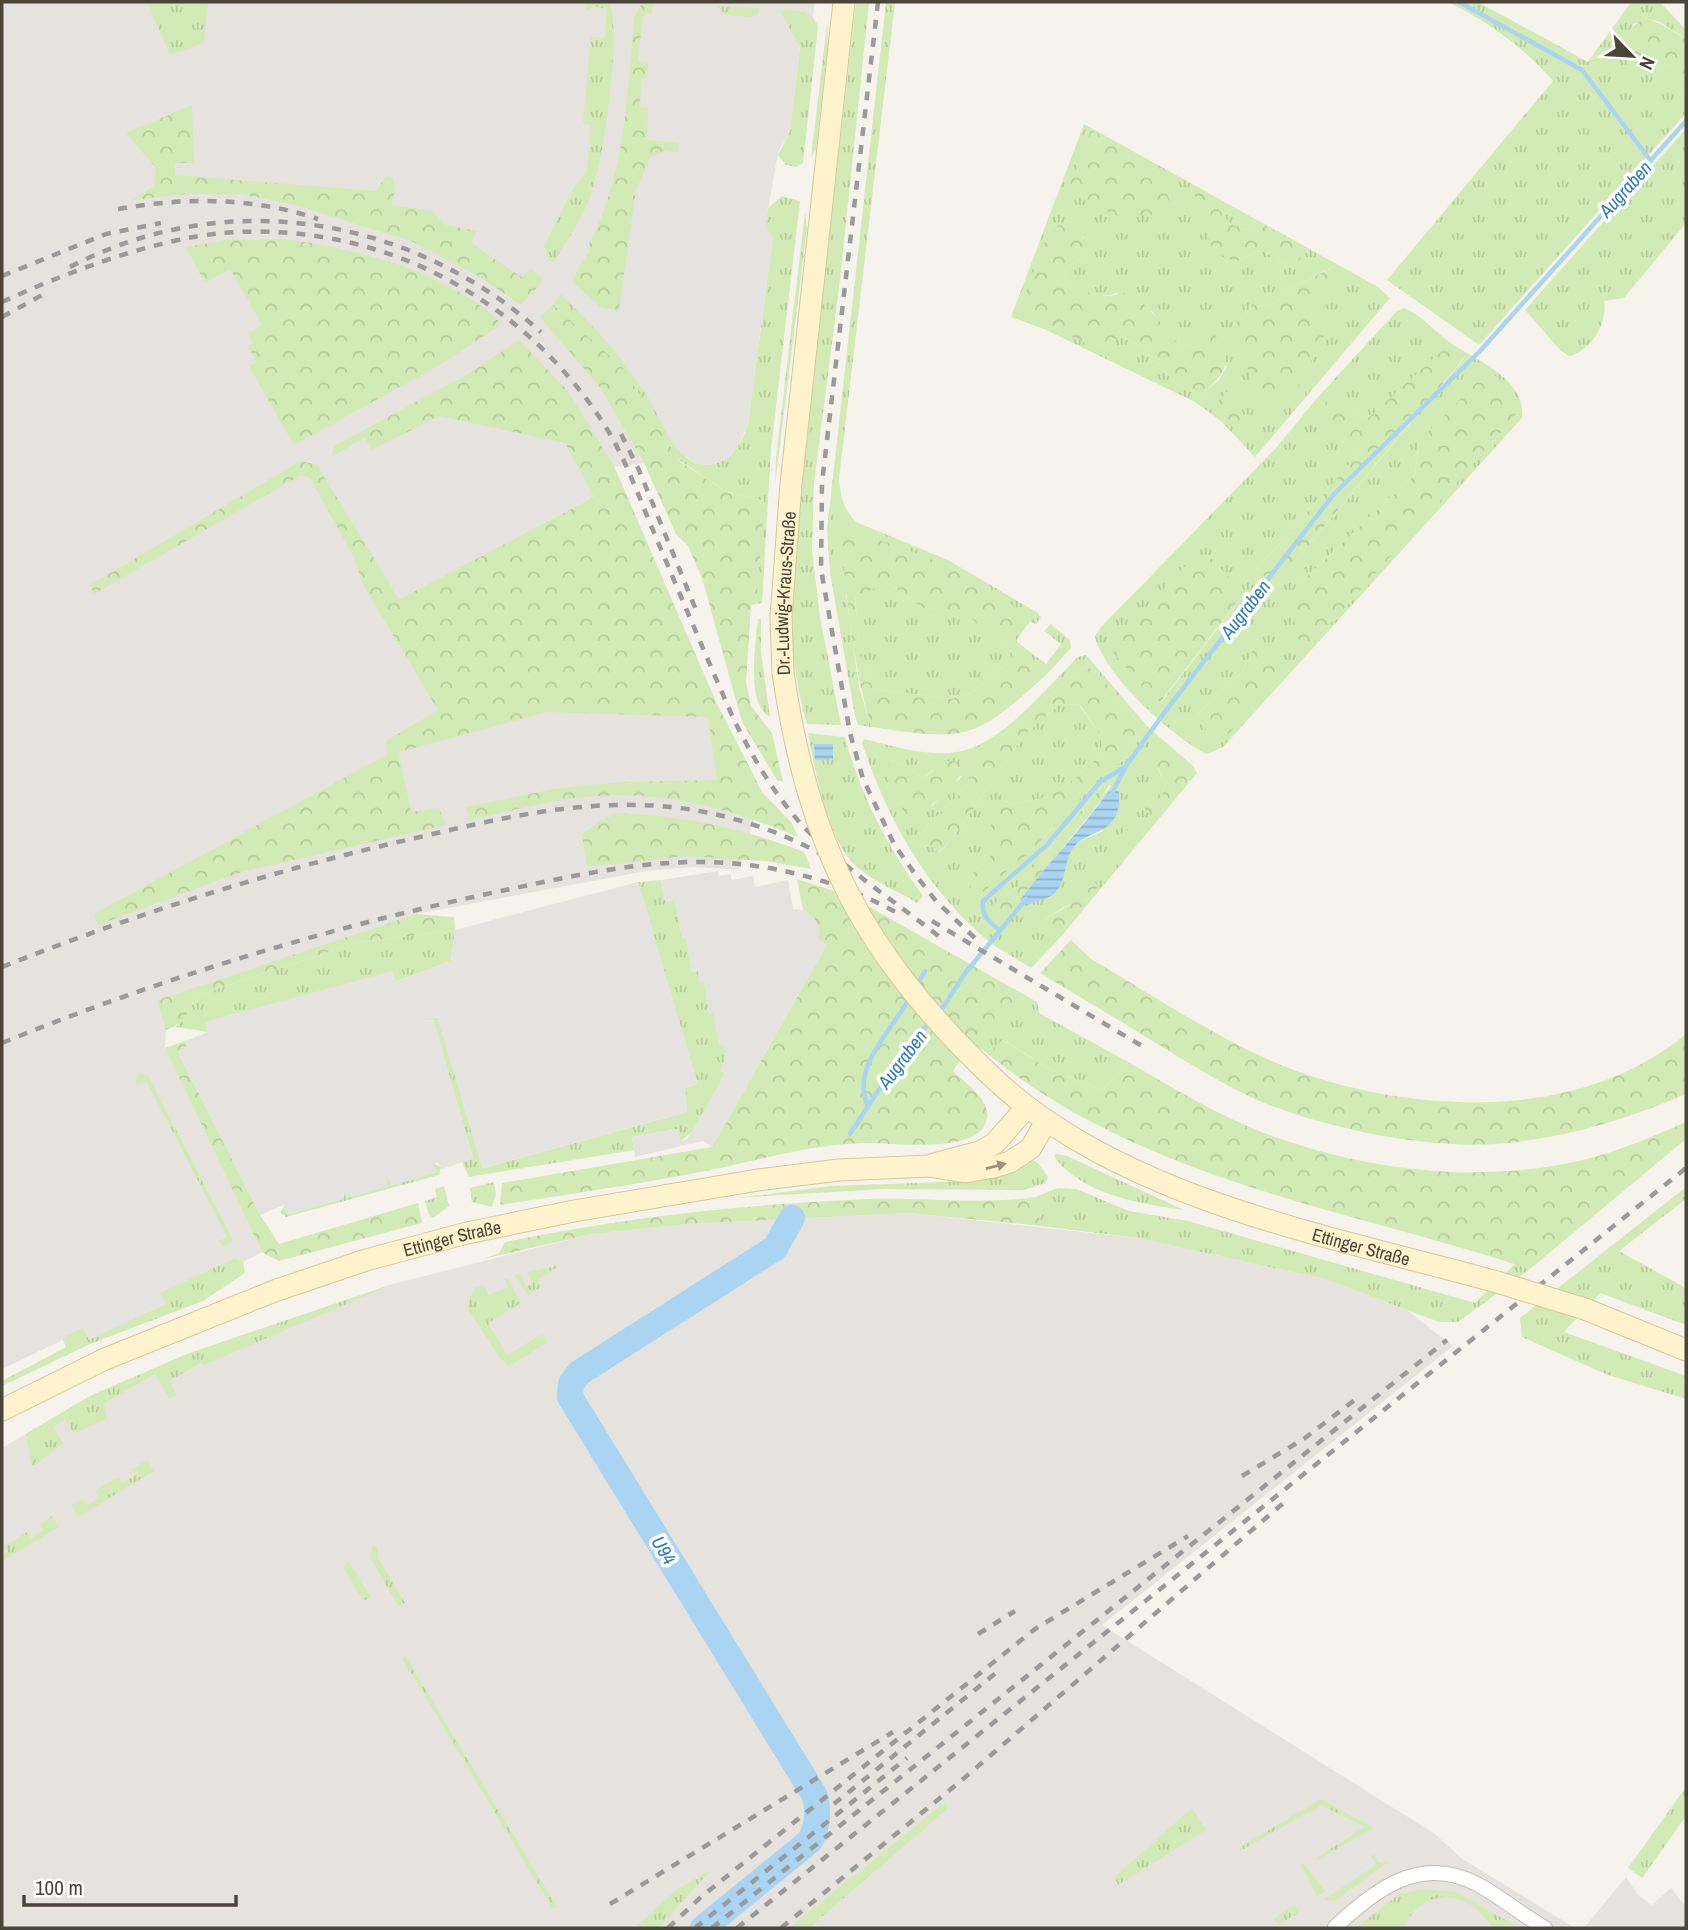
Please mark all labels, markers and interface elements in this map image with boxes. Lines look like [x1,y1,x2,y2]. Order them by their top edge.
north arrow [1597,21,1667,91]
text: N [1633,53,1662,74]
water label: Augraben [1592,155,1657,224]
street label: Dr.-Ludwig-Kraus-Straße [768,510,801,676]
water label: Augraben [1213,574,1276,644]
water label: Augraben [871,1024,933,1095]
one-way arrow [985,1160,1007,1171]
street label: Ettinger Straße [400,1214,503,1262]
street label: Ettinger Straße [1309,1221,1413,1271]
water label: U94 [645,1531,683,1569]
scale bar [24,1864,236,1908]
text: 100 m [35,1873,83,1902]

